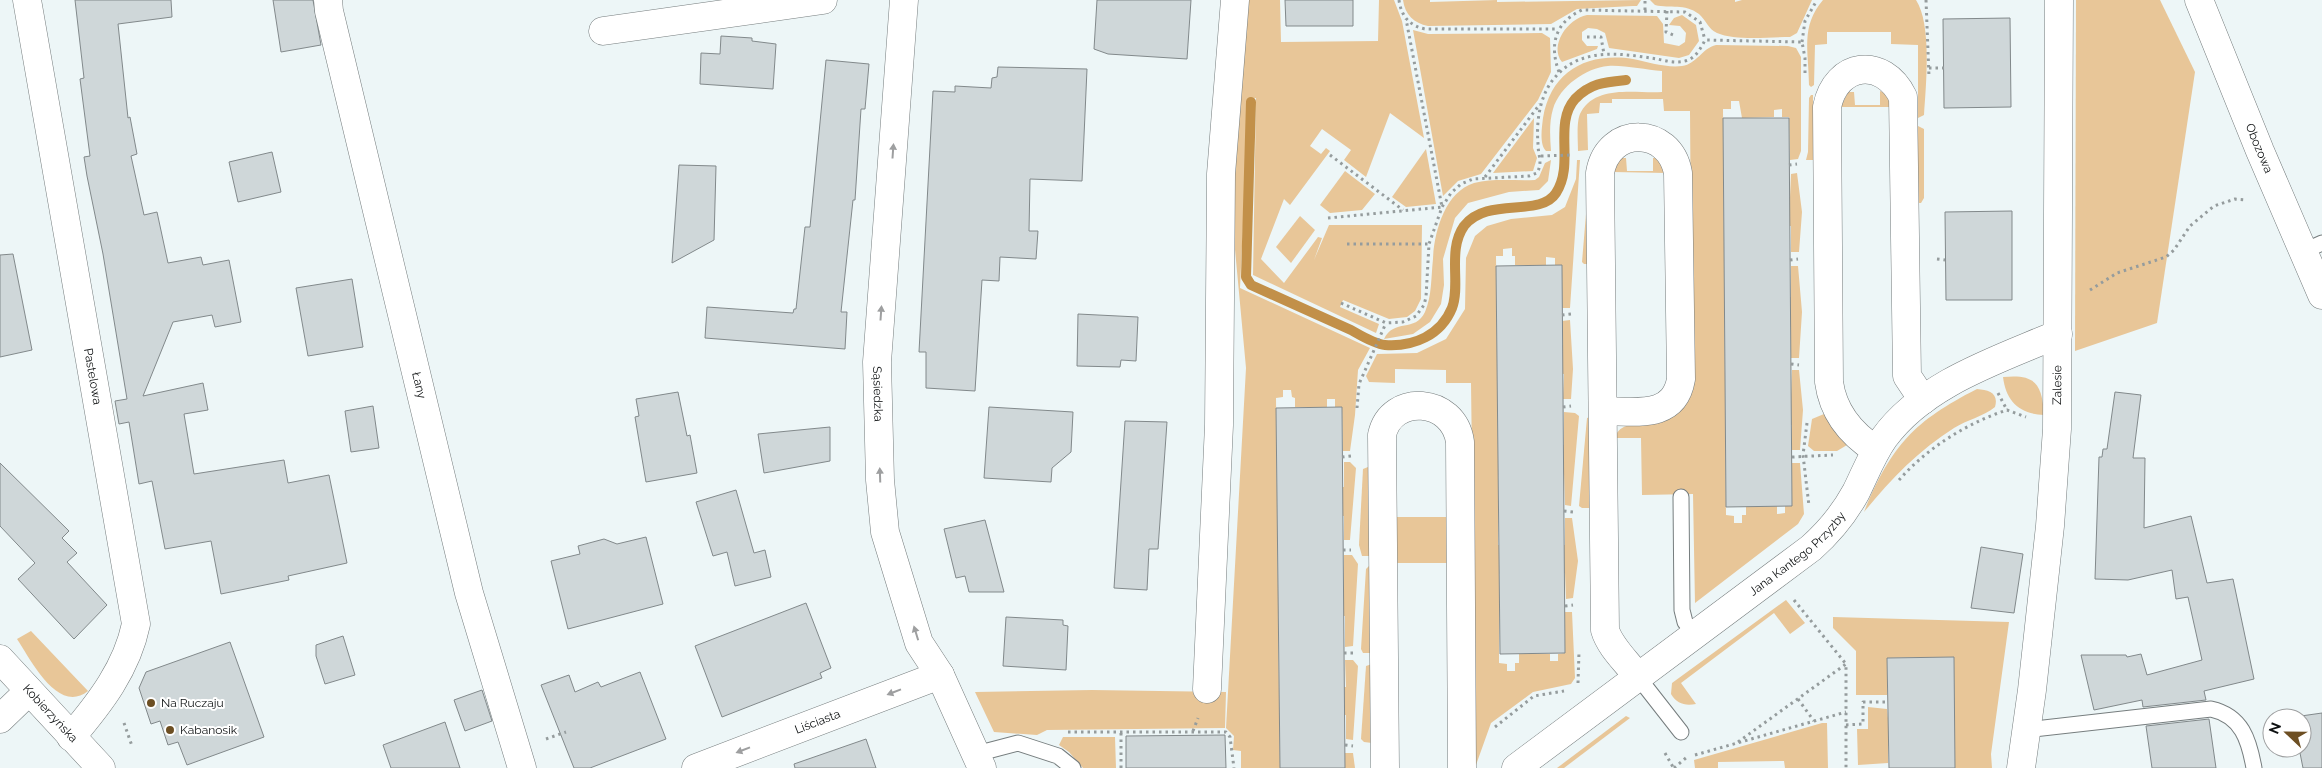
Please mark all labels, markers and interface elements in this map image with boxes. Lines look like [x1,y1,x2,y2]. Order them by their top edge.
street label: Obozowa [2243,121,2276,175]
one-way arrow [890,143,898,159]
one-way arrow [877,305,885,321]
street label: Pastelowa [81,347,105,406]
street label: Zalesie [2050,365,2064,405]
street label: Sąsiedzka [870,366,886,422]
street label: Łany [409,371,429,401]
one-way arrow [876,467,884,483]
street label: Jana Kantego Przyzby [1747,509,1849,599]
one-way arrow [911,625,919,640]
street label: Kobierzyńska [20,681,81,745]
one-way arrow [887,689,902,696]
place label: Na Ruczaju [161,696,224,710]
marker: Na Ruczaju [145,697,157,709]
street label: Liściasta [793,707,842,737]
north arrow [2262,708,2312,758]
text: N [2266,720,2284,736]
place label: Kabanosik [180,723,238,737]
marker: Kabanosik [164,724,176,736]
one-way arrow [735,746,750,754]

